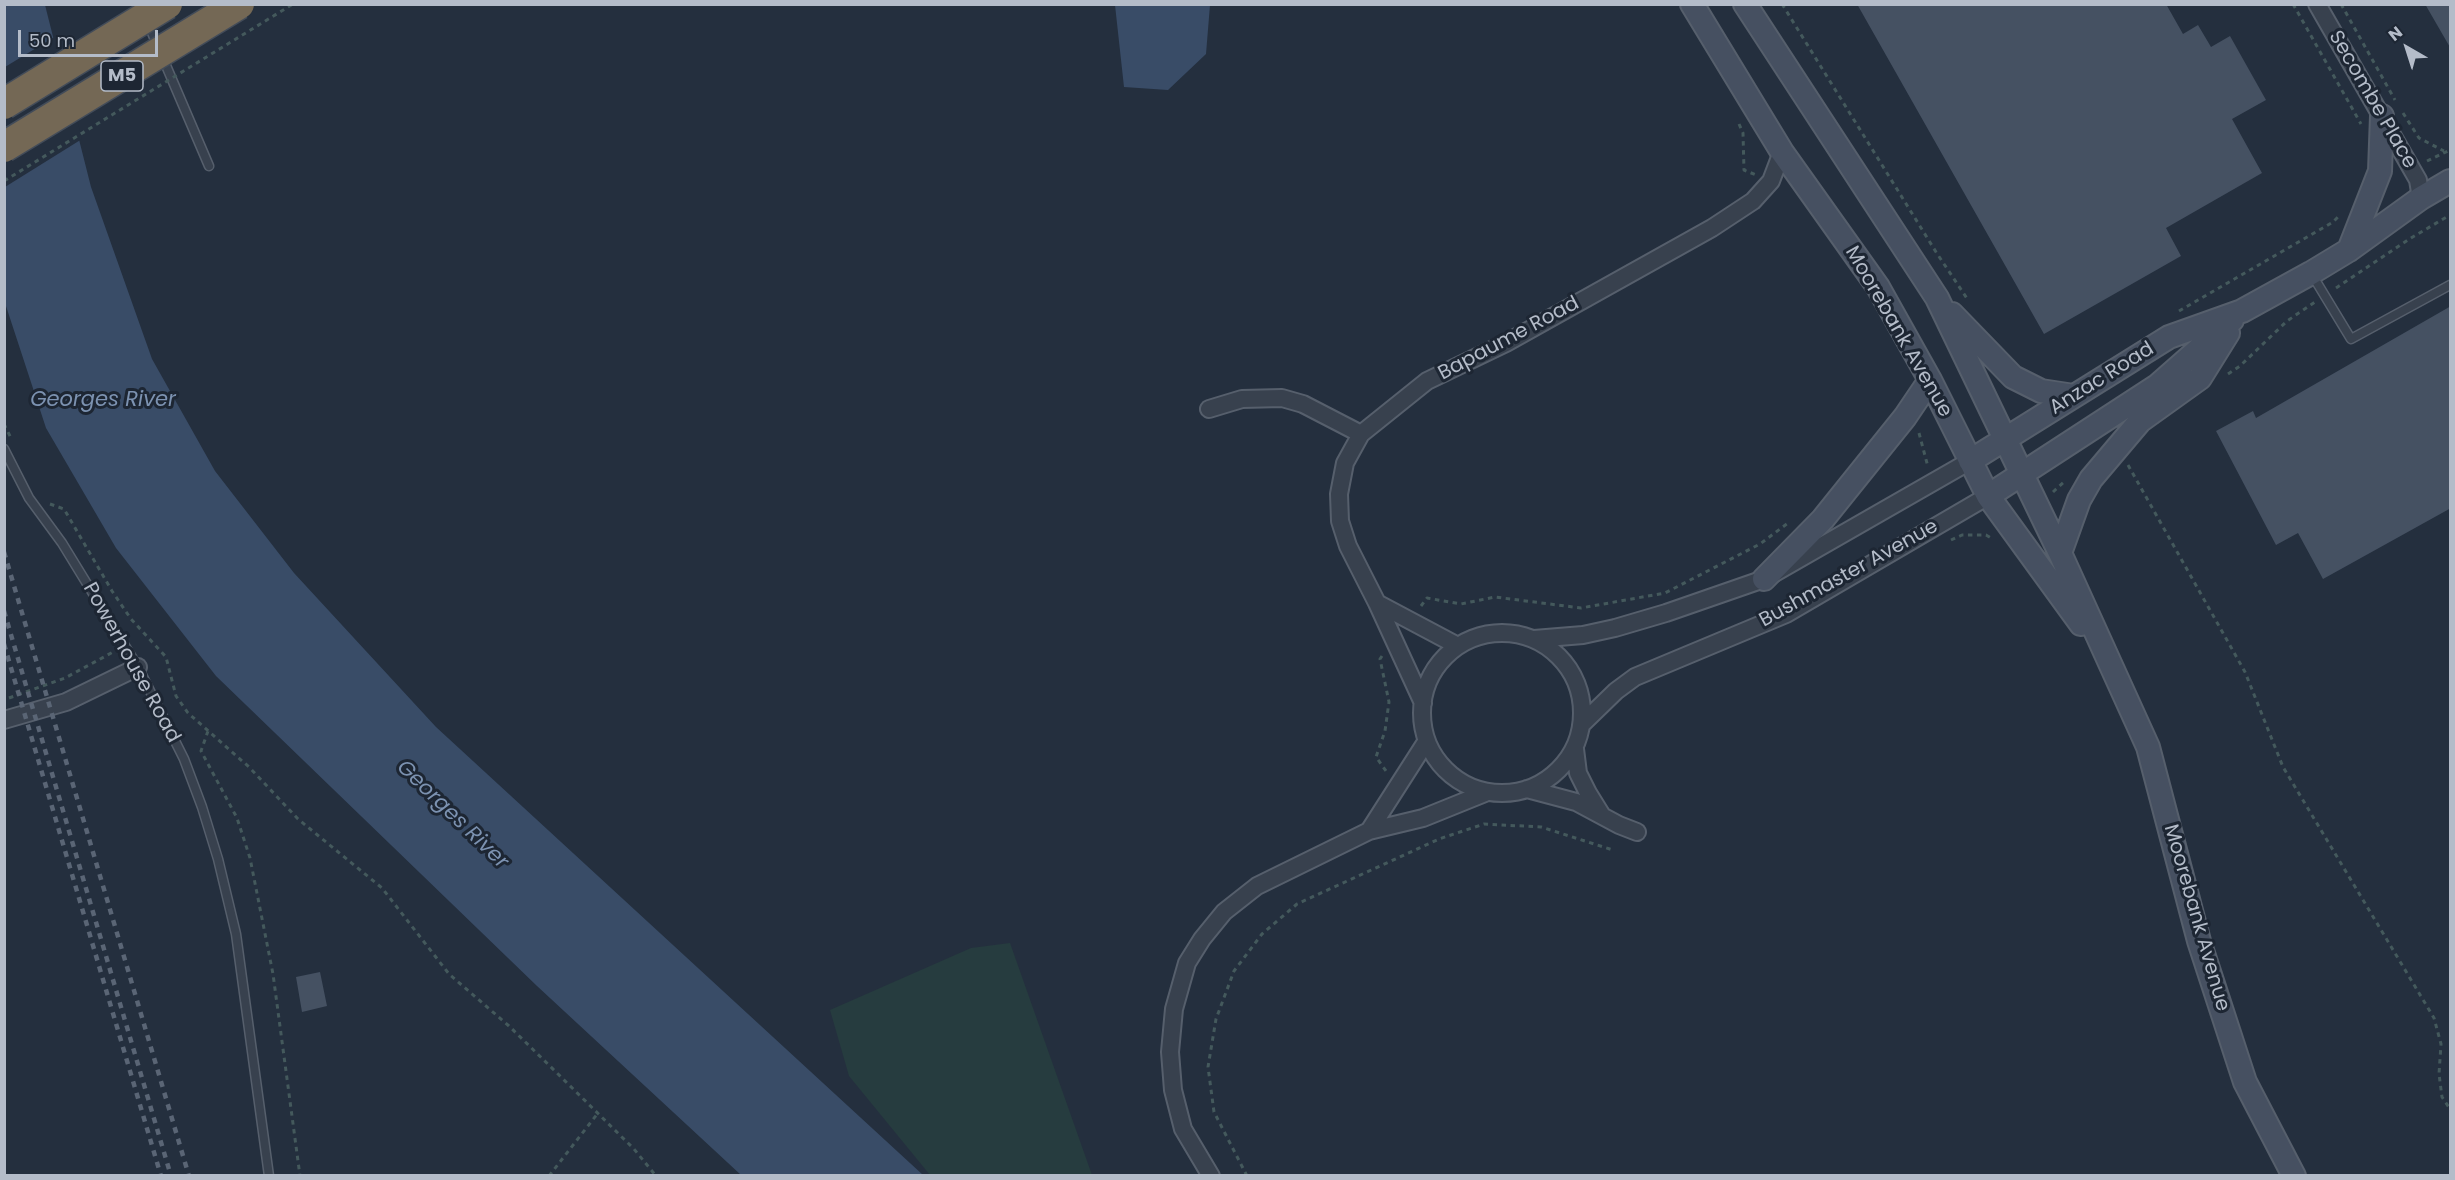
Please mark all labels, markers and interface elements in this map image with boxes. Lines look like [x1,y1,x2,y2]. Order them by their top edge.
scale bar [21,18,160,56]
north arrow [2377,18,2437,78]
text: N [2383,21,2407,46]
street label: Secombe Place [2323,27,2421,173]
text: 50 m [29,28,75,53]
road number: M5 [101,61,143,91]
street label: Moorebank Avenue [1839,242,1957,422]
street label: Bapaume Road [1435,292,1583,386]
street label: Anzac Road [2045,337,2159,421]
water label: Georges River [30,388,176,414]
street label: Bushmaster Avenue [1756,515,1942,633]
street label: Powerhouse Road [77,579,185,747]
water label: Georges River [391,755,513,875]
street label: Moorebank Avenue [2158,822,2234,1014]

